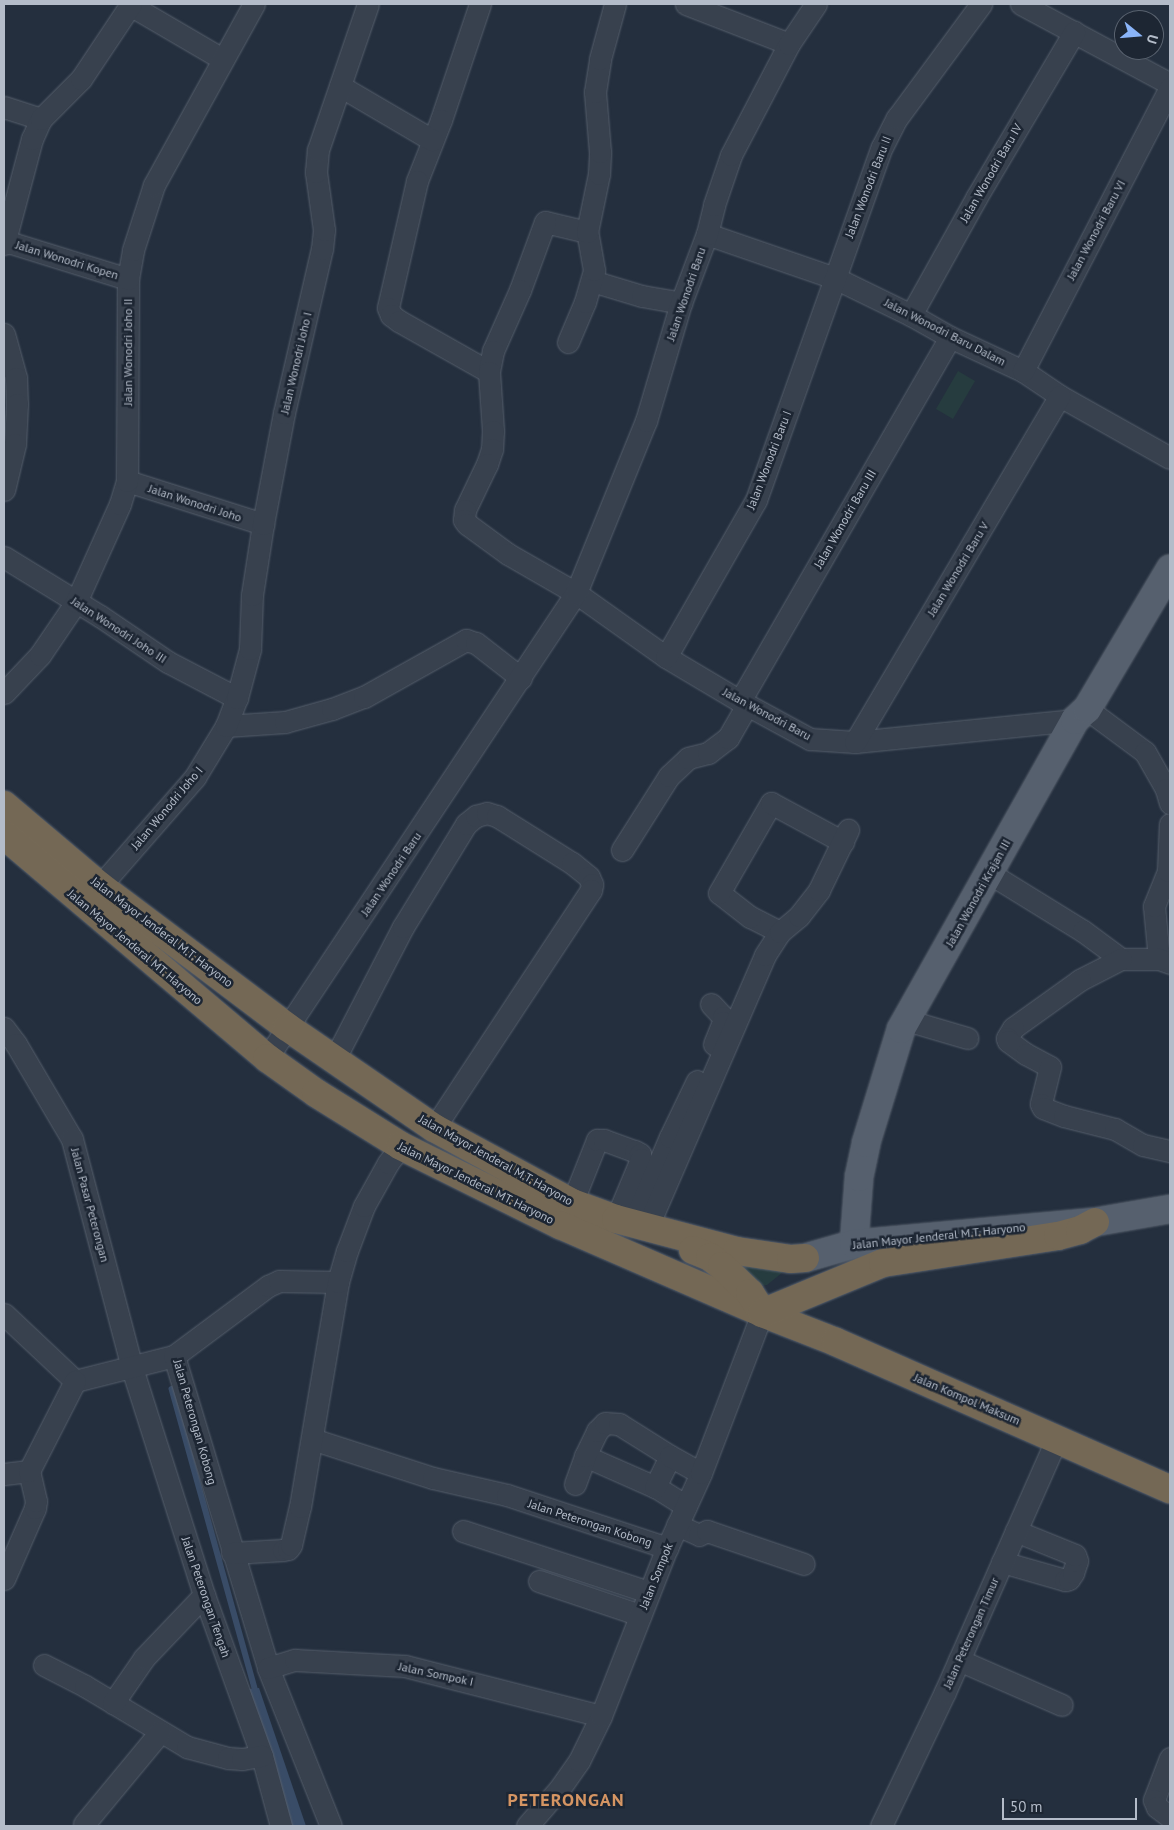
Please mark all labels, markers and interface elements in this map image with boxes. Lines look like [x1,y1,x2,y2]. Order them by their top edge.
north arrow [1114,10,1164,60]
text: U [1142,32,1162,46]
street label: Jalan Wonodri Baru IV [957,121,1025,225]
street label: Jalan Wonodri Baru II [842,134,894,240]
street label: Jalan Wonodri Baru VI [1063,177,1129,283]
street label: Jalan Wonodri Kopen [14,238,120,282]
street label: Jalan Wonodri Baru [663,245,709,343]
street label: Jalan Wonodri Baru Dalam [882,295,1008,369]
street label: Jalan Wonodri Joho II [121,298,135,406]
street label: Jalan Wonodri Joho I [277,311,315,415]
street label: Jalan Wonodri Baru I [744,409,794,511]
street label: Jalan Wonodri Baru III [811,467,879,571]
street label: Jalan Wonodri Joho [146,481,244,525]
street label: Jalan Wonodri Baru V [924,519,992,619]
street label: Jalan Wonodri Joho III [68,594,170,666]
street label: Jalan Wonodri Baru [720,685,814,743]
street label: Jalan Wonodri Joho I [128,763,206,853]
street label: Jalan Wonodri Baru [358,829,424,919]
street label: Jalan Wonodri Krajan III [942,837,1014,949]
street label: Jalan Mayor Jenderal M.T. Haryono [88,874,236,990]
street label: Jalan Mayor Jenderal MT. Haryono [64,886,206,1008]
street label: Jalan Mayor Jenderal M.T. Haryono [416,1111,576,1209]
street label: Jalan Mayor Jenderal MT. Haryono [395,1139,557,1227]
street label: Jalan Pasar Peterongan [68,1146,112,1264]
street label: Jalan Mayor Jenderal M.T. Haryono [851,1220,1027,1252]
street label: Jalan Peterongan Kobong [170,1358,220,1486]
street label: Jalan Kompol Maksum [912,1370,1022,1428]
street label: Jalan Peterongan Kobong [526,1496,654,1550]
street label: Jalan Peterongan Tengah [179,1535,233,1659]
street label: Jalan Sompok [636,1541,676,1611]
street label: Jalan Peterongan Timur [940,1575,1002,1691]
street label: Jalan Sompok I [397,1659,475,1689]
scale bar [1004,1788,1139,1820]
district label: PETERONGAN [506,1789,626,1811]
text: 50 m [1010,1797,1043,1816]

